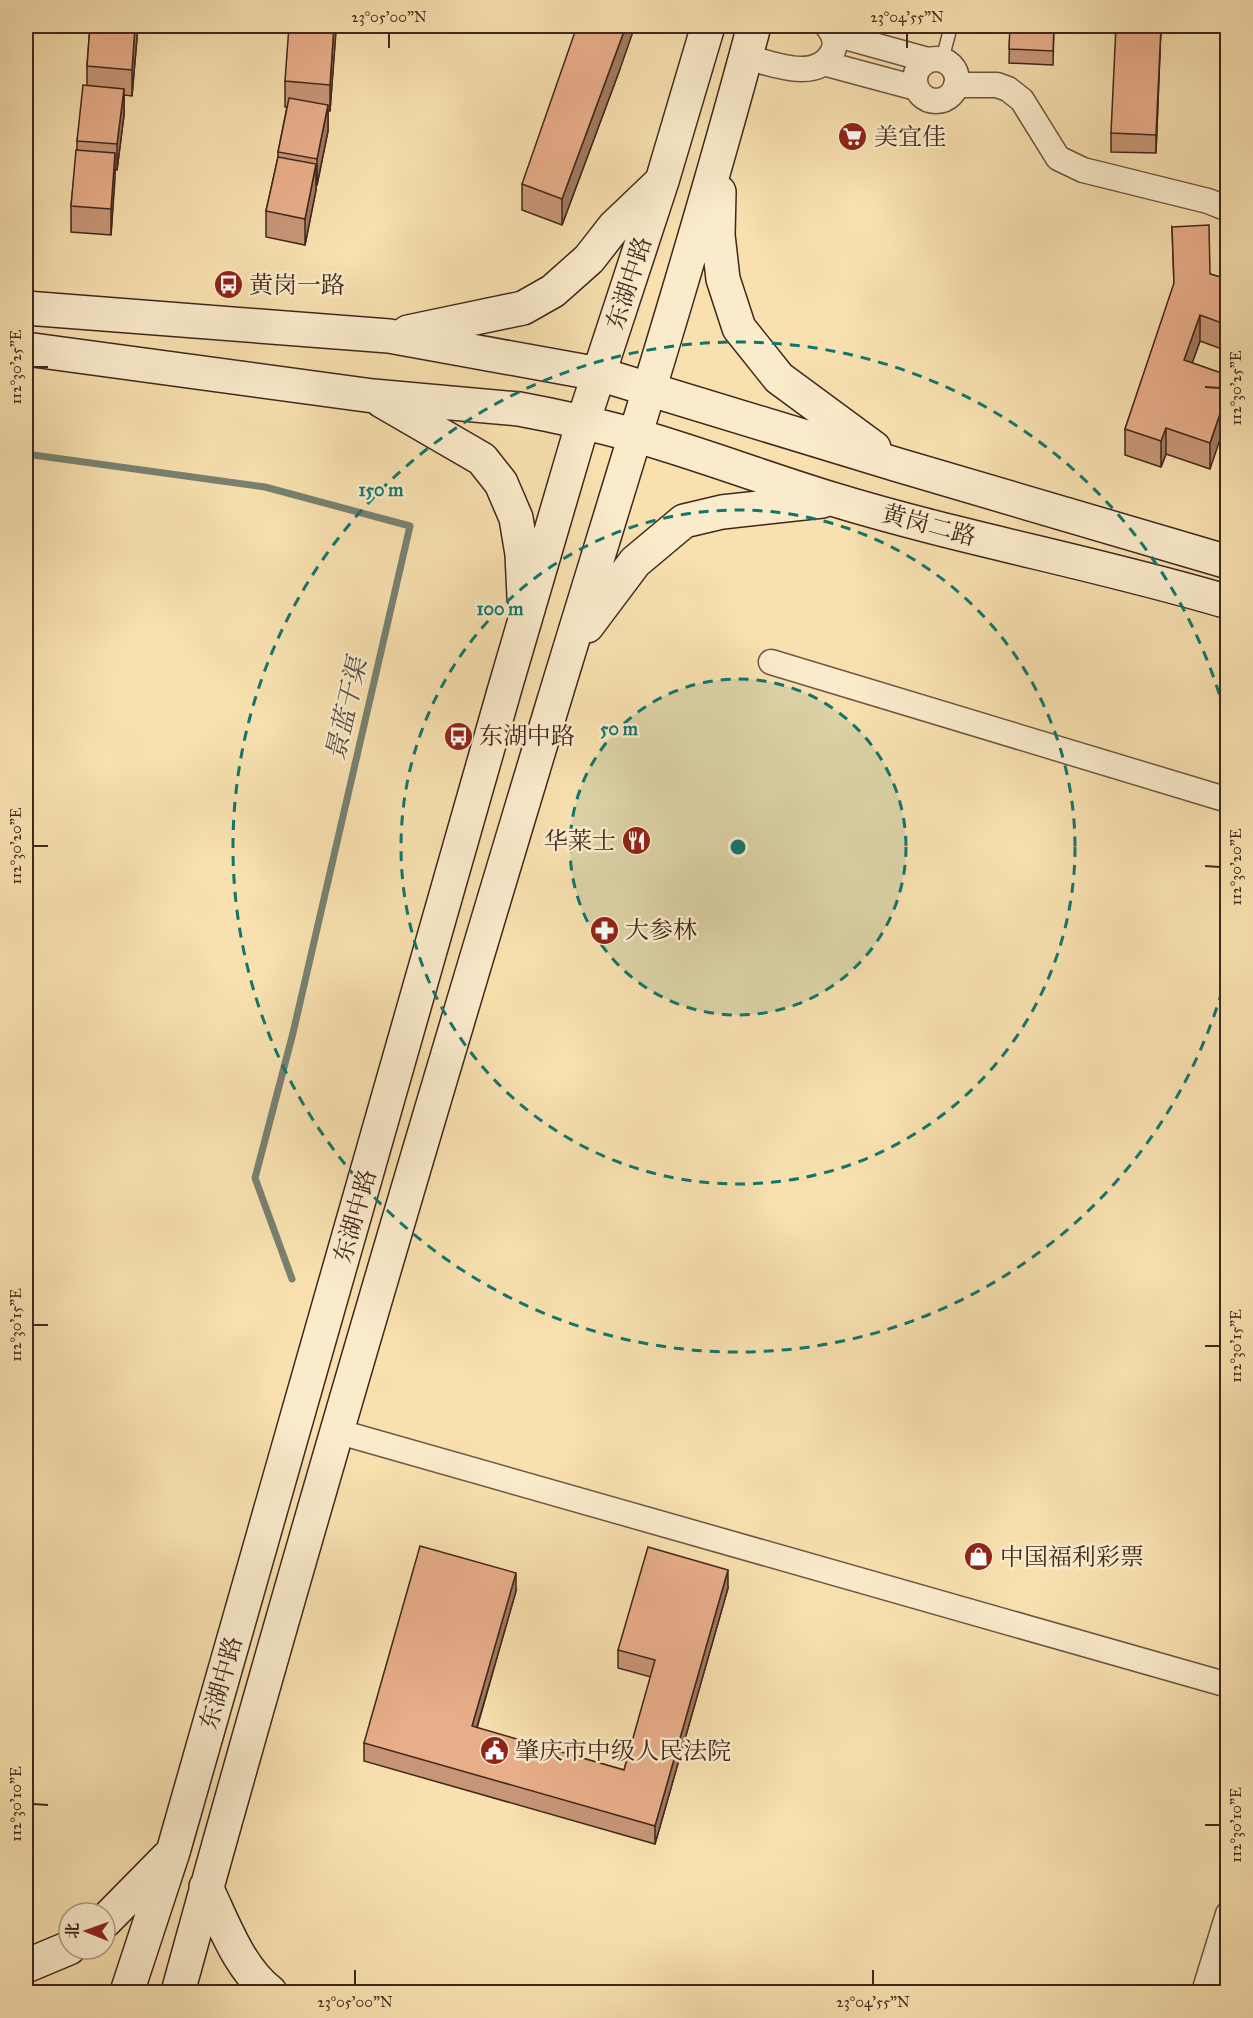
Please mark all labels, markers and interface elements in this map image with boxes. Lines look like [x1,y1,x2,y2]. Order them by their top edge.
text: 23°05'00"N [351,8,427,26]
text: 23°04'55"N [870,8,944,26]
supermarket icon: 美宜佳 [837,121,869,153]
place label: 美宜佳 [874,122,946,152]
street label: 东湖中路 [600,233,658,333]
bus stop icon: 黄岗一路 [212,269,244,301]
place label: 黄岗一路 [249,270,345,300]
text: 112°30'25"E [7,329,25,405]
text: 112°30'25"E [1227,350,1245,426]
text: 150 m [359,479,404,501]
street label: 黄岗二路 [879,498,979,552]
text: 100 m [477,598,524,620]
water label: 景蓝干渠 [319,652,374,763]
text: 50 m [600,718,639,740]
bus stop icon: 东湖中路 [442,720,474,752]
place label: 东湖中路 [479,721,575,751]
text: 112°30'20"E [7,807,25,885]
restaurant icon: 华莱士 [621,825,653,857]
place label: 华莱士 [544,826,616,856]
text: 112°30'20"E [1227,828,1245,906]
centre of rings [728,837,748,857]
pharmacy icon: 大参林 [588,914,620,946]
place label: 大参林 [625,915,697,945]
street label: 东湖中路 [327,1166,383,1266]
text: 112°30'15"E [7,1288,25,1362]
text: 112°30'15"E [1227,1309,1245,1383]
shop icon: 中国福利彩票 [963,1541,995,1573]
place label: 中国福利彩票 [1000,1542,1144,1572]
street label: 东湖中路 [193,1633,249,1733]
public building icon: 肇庆市中级人民法院 [478,1735,510,1767]
place label: 肇庆市中级人民法院 [515,1736,731,1766]
text: 112°30'10"E [7,1766,25,1842]
text: 112°30'10"E [1227,1787,1245,1863]
north arrow [57,1901,117,1961]
text: 北 [63,1923,82,1939]
text: 23°05'00"N [317,1993,393,2011]
text: 23°04'55"N [836,1993,910,2011]

